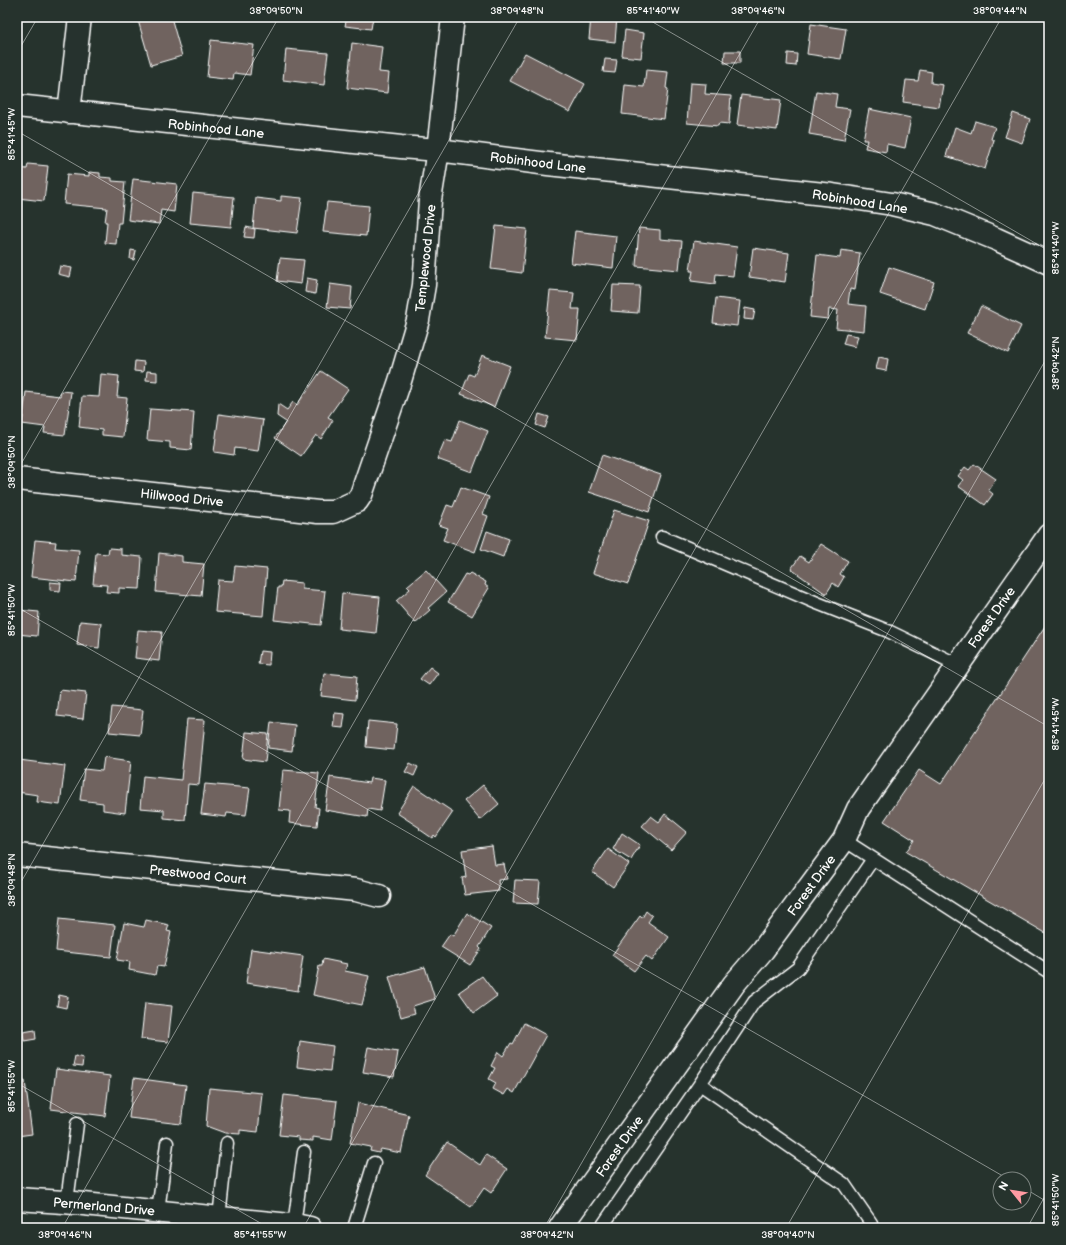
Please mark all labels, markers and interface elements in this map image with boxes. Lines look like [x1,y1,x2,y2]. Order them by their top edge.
text: 38°09'50"N [249,5,303,17]
text: 38°09'48"N [490,5,544,17]
text: 85°41'40"W [626,5,680,17]
text: 38°09'46"N [731,5,785,17]
text: 38°09'44"N [973,5,1027,17]
text: 85°41'45"W [6,108,18,160]
street label: Robinhood Lane [167,116,265,142]
street label: Robinhood Lane [489,149,587,177]
street label: Robinhood Lane [811,187,909,217]
street label: Templewood Drive [412,203,440,313]
text: 85°41'40"W [1050,221,1062,275]
text: 38°09'42"N [1050,336,1062,390]
text: 38°09'50"N [6,435,18,489]
street label: Hillwood Drive [140,486,224,510]
text: 85°41'50"W [6,584,18,636]
street label: Forest Drive [965,584,1019,651]
text: 85°41'45"W [1050,698,1062,750]
street label: Forest Drive [784,852,839,919]
text: 38°09'48"N [6,853,18,907]
street label: Prestwood Court [148,862,247,888]
text: 85°41'55"W [6,1060,18,1112]
street label: Forest Drive [593,1113,647,1180]
north arrow [992,1171,1032,1211]
text: 85°41'50"W [1050,1174,1062,1226]
text: N [996,1179,1011,1193]
street label: Permerland Drive [52,1195,156,1219]
text: 38°09'46"N [38,1229,92,1241]
text: 85°41'55"W [234,1229,286,1241]
text: 38°09'42"N [520,1229,574,1241]
text: 38°09'40"N [761,1229,815,1241]

